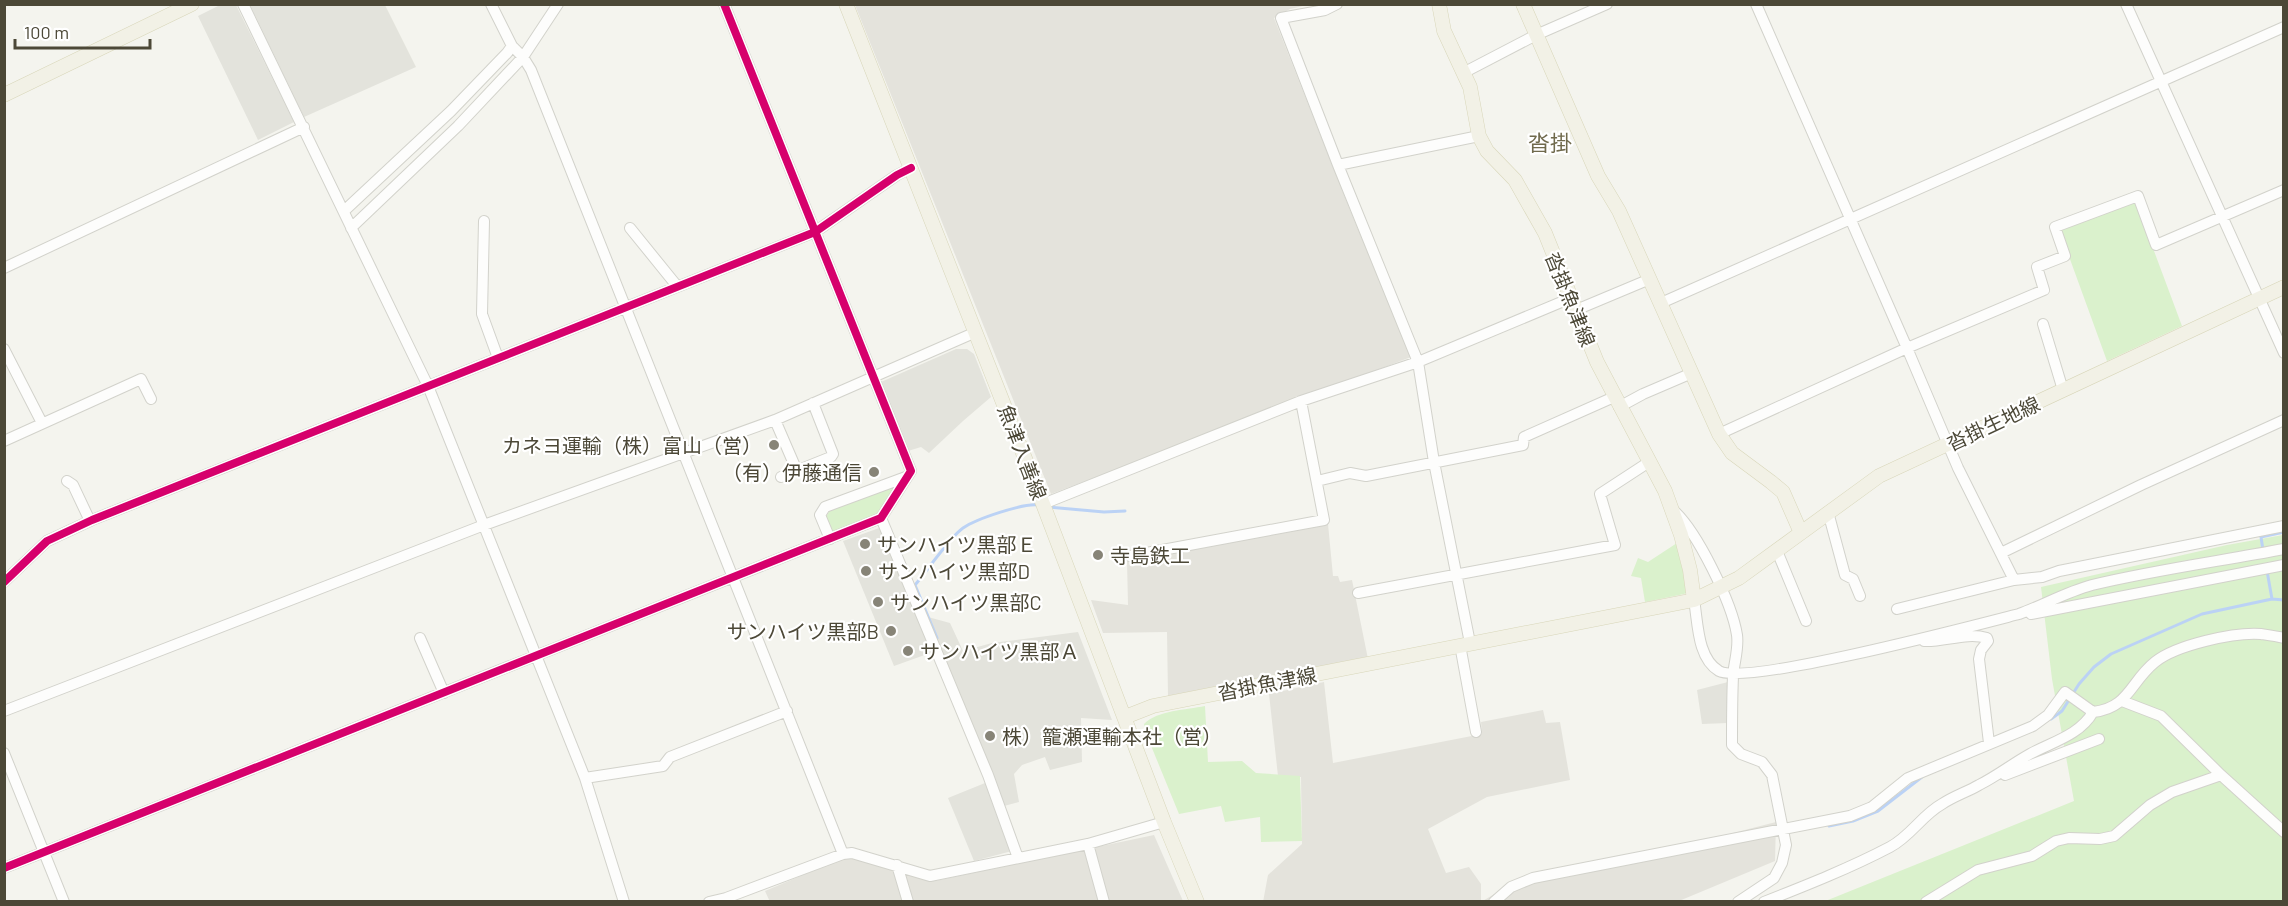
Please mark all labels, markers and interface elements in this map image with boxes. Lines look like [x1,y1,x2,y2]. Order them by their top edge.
scale bar [15,12,150,50]
text: 100 m [24,21,69,43]
district label: 沓掛 [1528,129,1572,155]
street label: 沓掛魚津線 [1541,248,1601,350]
street label: 沓掛生地線 [1943,391,2043,455]
street label: 魚津入善線 [994,401,1052,503]
place label: カネヨ運輸（株）富山（営） [502,433,762,457]
marker: カネヨ運輸（株）富山（営） [767,438,781,452]
place label: （有）伊藤通信 [722,460,862,484]
marker: （有）伊藤通信 [867,465,881,479]
place label: サンハイツ黒部Ｅ [877,532,1037,556]
marker: サンハイツ黒部Ｅ [858,537,872,551]
place label: 寺島鉄工 [1110,543,1190,567]
marker: 寺島鉄工 [1091,548,1105,562]
place label: サンハイツ黒部D [878,559,1030,583]
marker: サンハイツ黒部D [859,564,873,578]
place label: サンハイツ黒部C [890,590,1042,614]
marker: サンハイツ黒部C [871,595,885,609]
place label: サンハイツ黒部B [727,619,879,643]
marker: サンハイツ黒部B [884,624,898,638]
place label: サンハイツ黒部Ａ [920,639,1080,663]
marker: サンハイツ黒部Ａ [901,644,915,658]
street label: 沓掛魚津線 [1216,662,1318,704]
place label: 株）籠瀬運輸本社（営） [1002,724,1222,748]
marker: 株）籠瀬運輸本社（営） [983,729,997,743]

